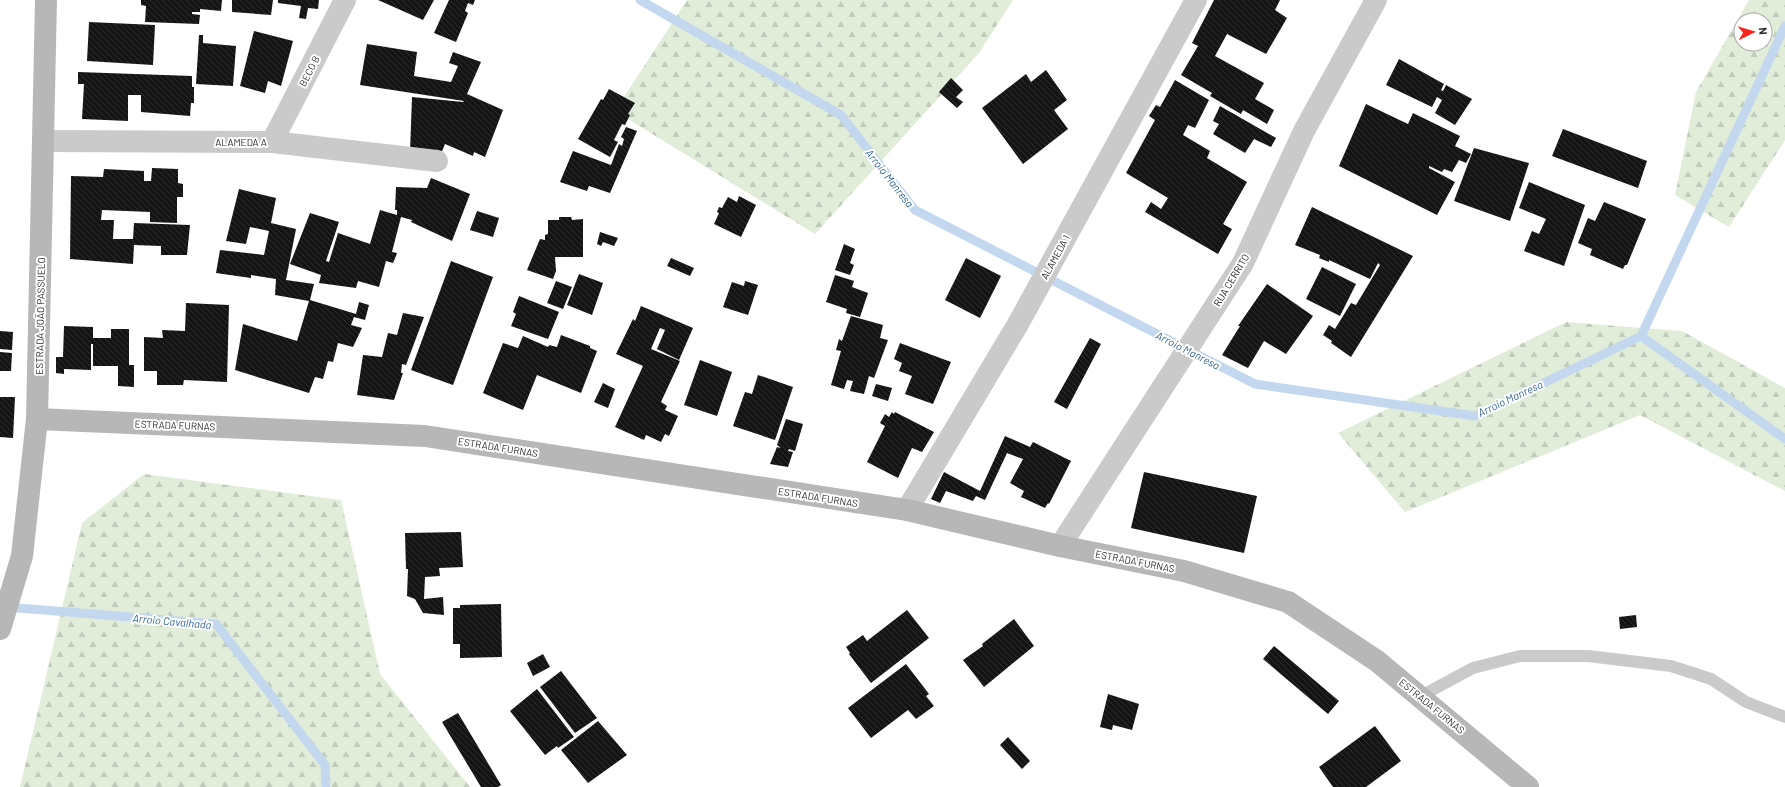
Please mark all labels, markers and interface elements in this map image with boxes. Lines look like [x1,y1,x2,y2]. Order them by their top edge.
north arrow [1733,12,1773,52]
text: N [1757,27,1770,35]
street label: BECO B [296,54,322,88]
street label: ALAMEDA A [215,136,267,148]
water label: Arroio Manresa [863,146,917,210]
street label: ALAMEDA 1 [1038,233,1072,281]
street label: RUA CERRITO [1211,252,1251,308]
street label: ESTRADA JOÃO PASSUELO [33,257,47,375]
water label: Arroio Manresa [1154,328,1222,372]
water label: Arroio Manresa [1475,377,1545,419]
street label: ESTRADA FURNAS [135,418,216,432]
street label: ESTRADA FURNAS [457,435,539,459]
street label: ESTRADA FURNAS [777,485,859,509]
street label: ESTRADA FURNAS [1094,547,1176,575]
water label: Arroio Cavalhada [132,611,212,631]
street label: ESTRADA FURNAS [1397,676,1467,736]

